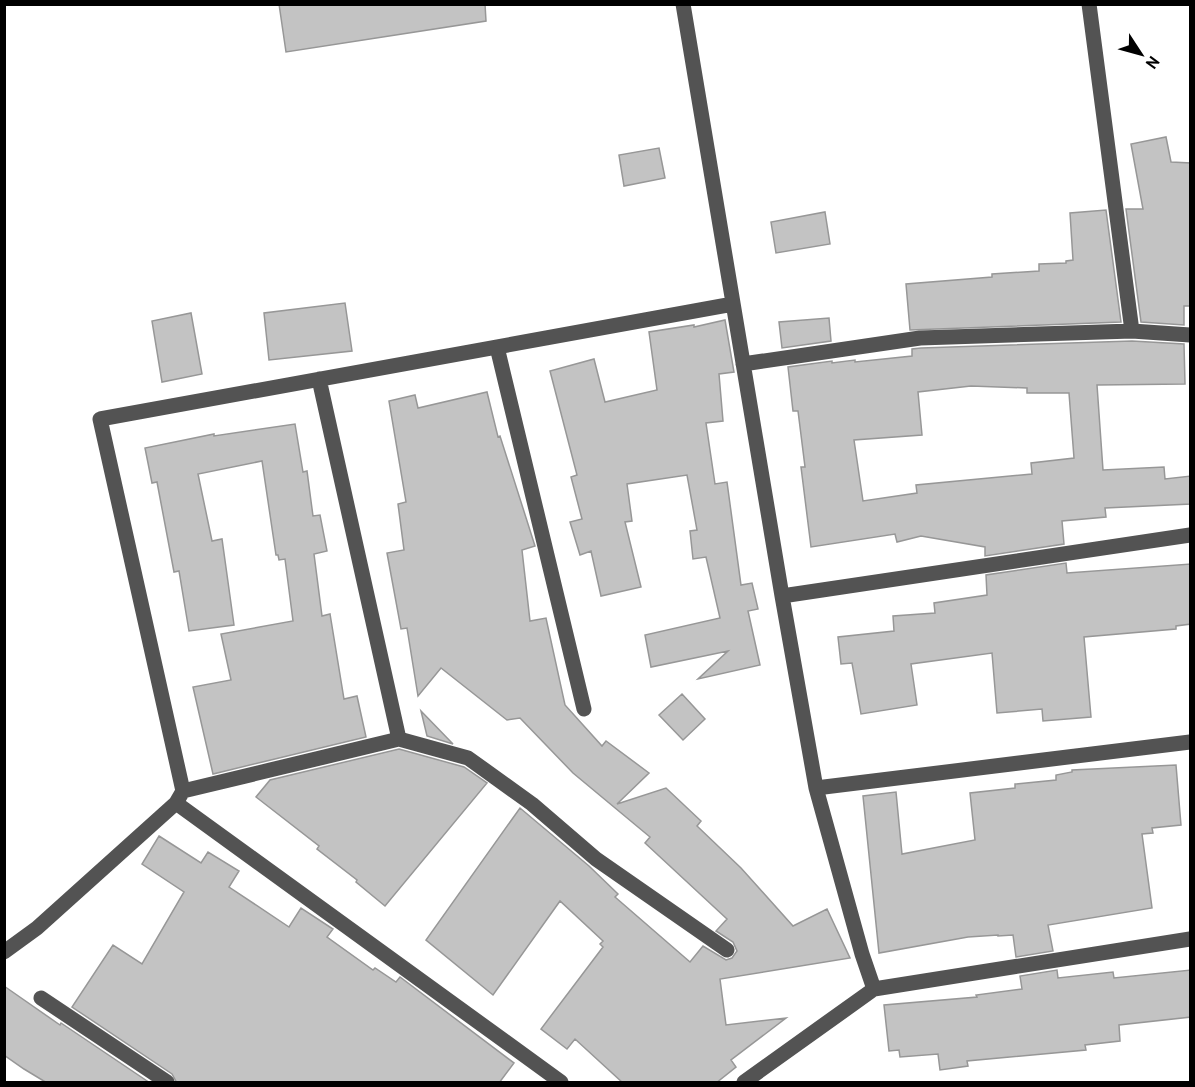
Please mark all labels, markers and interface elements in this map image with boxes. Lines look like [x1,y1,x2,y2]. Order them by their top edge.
north arrow [1111,24,1171,84]
text: N [1142,53,1164,73]

